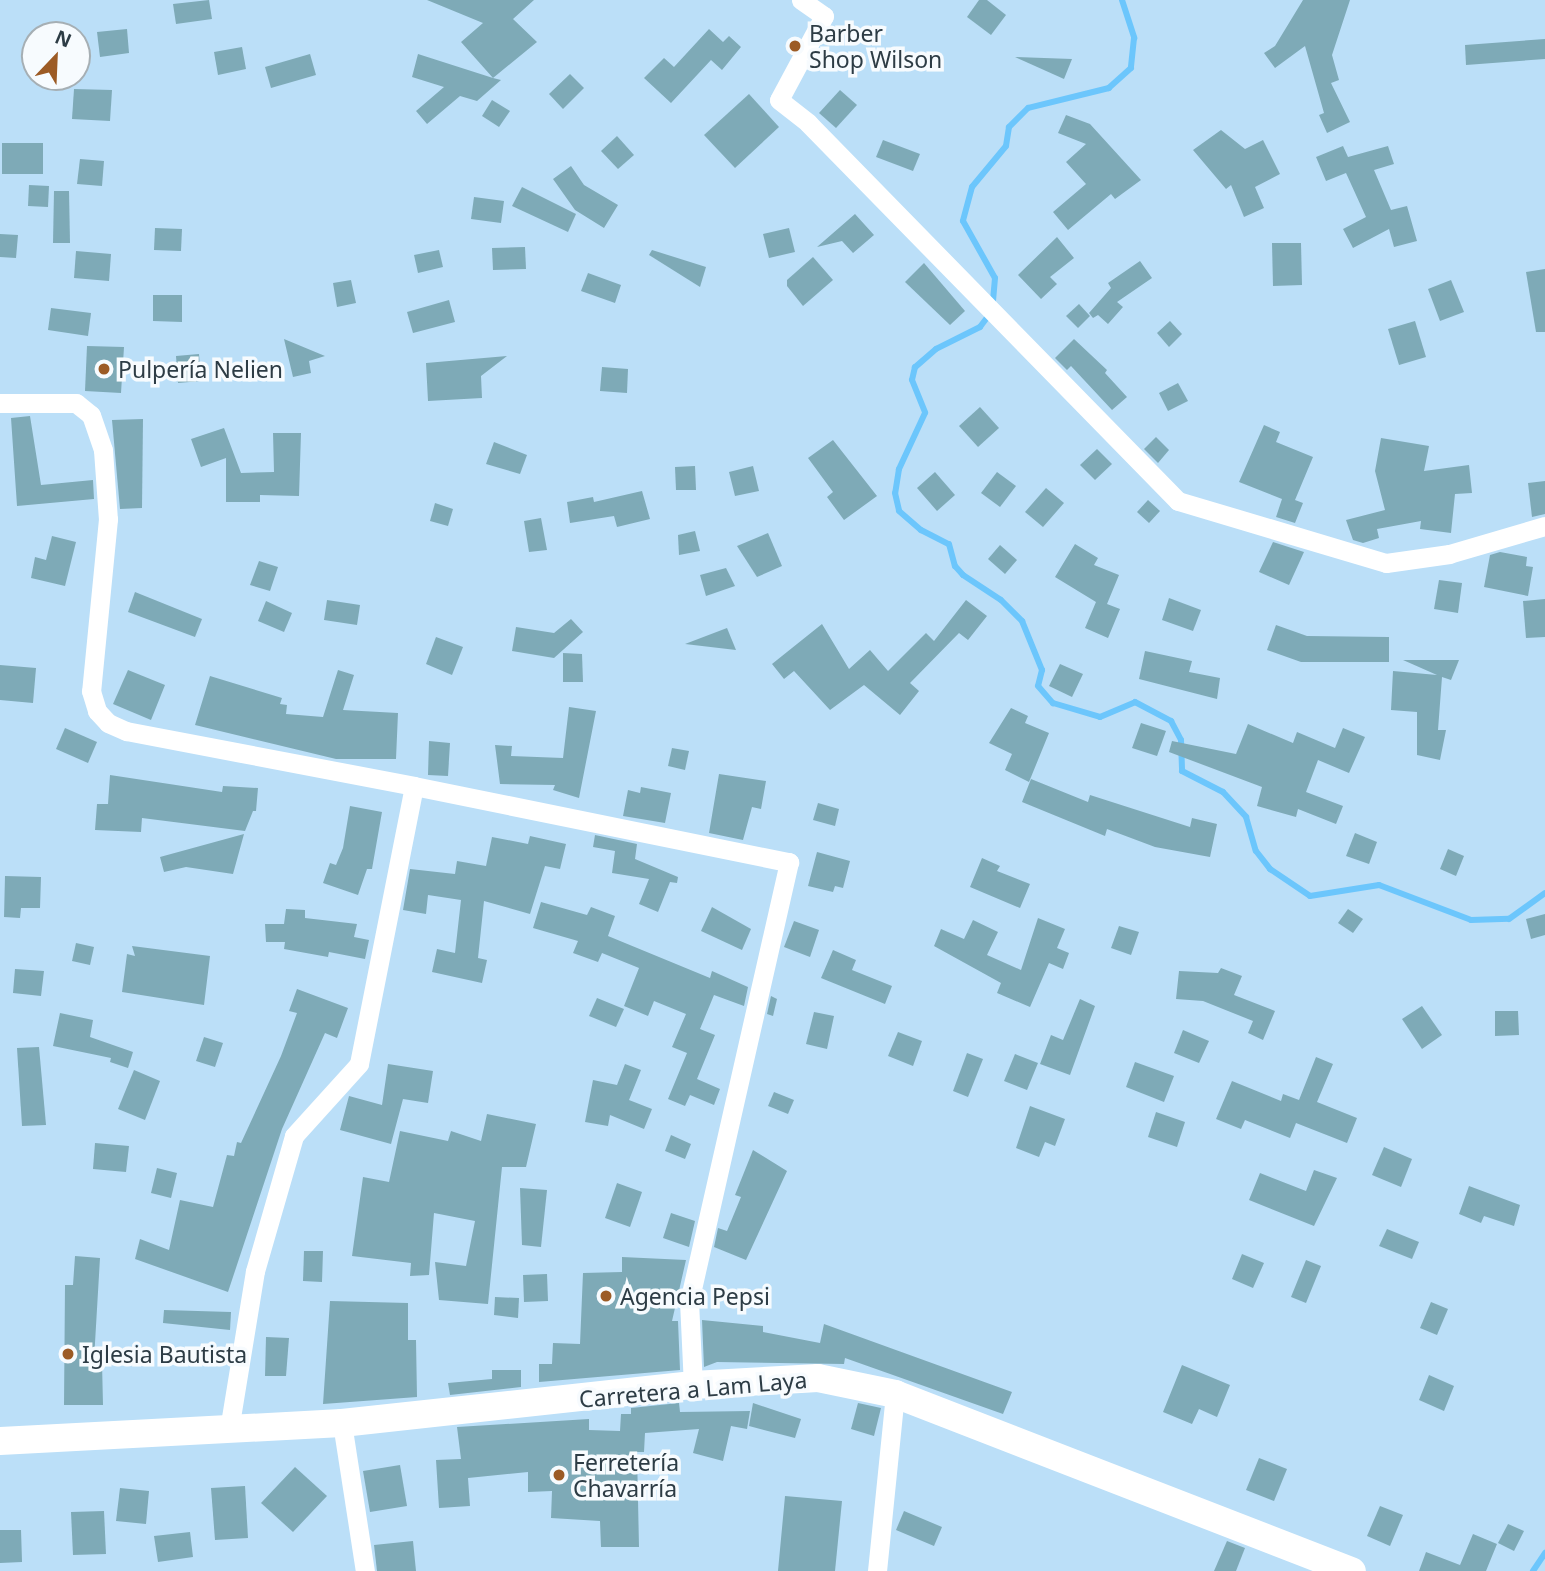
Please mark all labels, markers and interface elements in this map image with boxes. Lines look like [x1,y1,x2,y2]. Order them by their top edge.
place label: Barber Shop Wilson [809,19,942,73]
north arrow [21,21,91,91]
text: N [51,24,76,53]
marker: Barber Shop Wilson [787,38,803,54]
place label: Pulpería Nelien [118,355,283,383]
marker: Pulpería Nelien [96,361,112,377]
place label: Agencia Pepsi [620,1282,770,1310]
marker: Agencia Pepsi [598,1288,614,1304]
place label: Iglesia Bautista [82,1340,247,1368]
marker: Iglesia Bautista [60,1346,76,1362]
street label: Carretera a Lam Laya [578,1365,808,1413]
place label: Ferretería Chavarría [573,1448,679,1502]
marker: Ferretería Chavarría [551,1467,567,1483]

